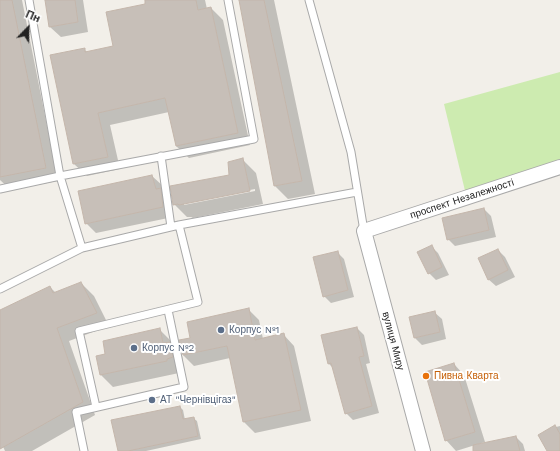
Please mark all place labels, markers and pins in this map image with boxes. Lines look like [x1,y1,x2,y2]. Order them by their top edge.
place label: Корпус №1 [229,324,280,336]
marker: Корпус №1 [216,325,226,335]
place label: Корпус №2 [142,342,194,354]
marker: Корпус №2 [129,343,139,353]
place label: Пивна Кварта [434,370,499,382]
marker: Пивна Кварта [421,371,431,381]
place label: АТ "Чернівцігаз" [160,394,236,406]
marker: АТ "Чернівцігаз" [147,395,157,405]

